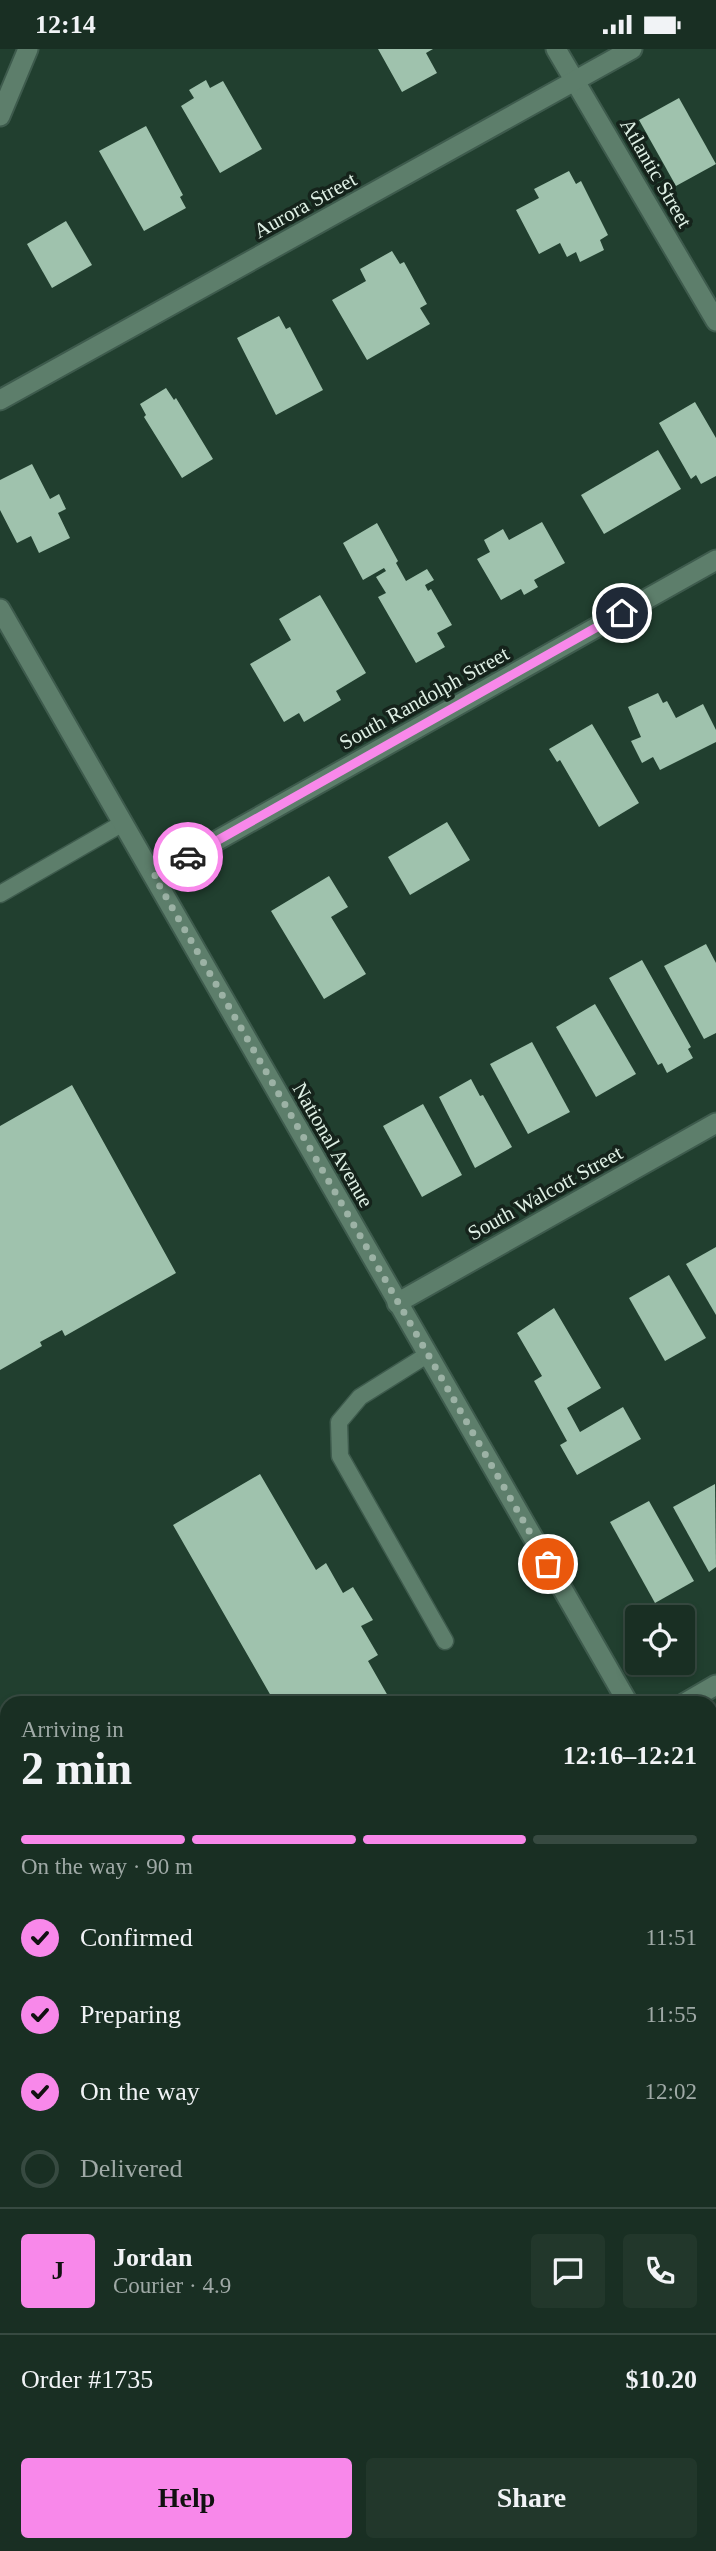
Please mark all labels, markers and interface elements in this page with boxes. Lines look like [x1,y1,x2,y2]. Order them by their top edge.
text: 12:14 [35,10,96,39]
street label: Atlantic Street [615,114,697,232]
street label: Aurora Street [249,167,361,243]
pin [592,583,652,643]
icon: home [603,594,641,632]
street label: South Randolph Street [335,641,513,755]
courier [153,822,223,892]
icon: car [169,838,207,876]
street label: National Avenue [288,1078,378,1212]
street label: South Walcott Street [464,1141,627,1245]
pin [518,1534,578,1594]
icon: bag [529,1545,567,1583]
map controls [625,1605,695,1675]
button: locate [625,1605,695,1675]
text: Arriving in [21,1717,124,1742]
text: 12:16–12:21 [563,1741,697,1770]
text: 2 min [21,1743,132,1794]
text: On the way · 90 m [21,1854,193,1879]
icon: check [21,1919,59,1957]
text: Confirmed [80,1923,193,1952]
text: 11:51 [645,1925,697,1950]
icon: check [21,1996,59,2034]
text: Preparing [80,2000,181,2029]
text: 11:55 [645,2002,697,2027]
icon: check [21,2073,59,2111]
text: On the way [80,2077,200,2106]
text: 12:02 [645,2079,697,2104]
text: Delivered [80,2154,183,2183]
button: chat [531,2234,605,2308]
button: phone [623,2234,697,2308]
text: Jordan [113,2243,192,2272]
text: J [52,2256,65,2285]
text: Courier · 4.9 [113,2273,231,2298]
text: Order #1735 [21,2365,153,2394]
text: $10.20 [626,2365,697,2394]
button: Help [21,2458,352,2538]
button: Share [366,2458,697,2538]

